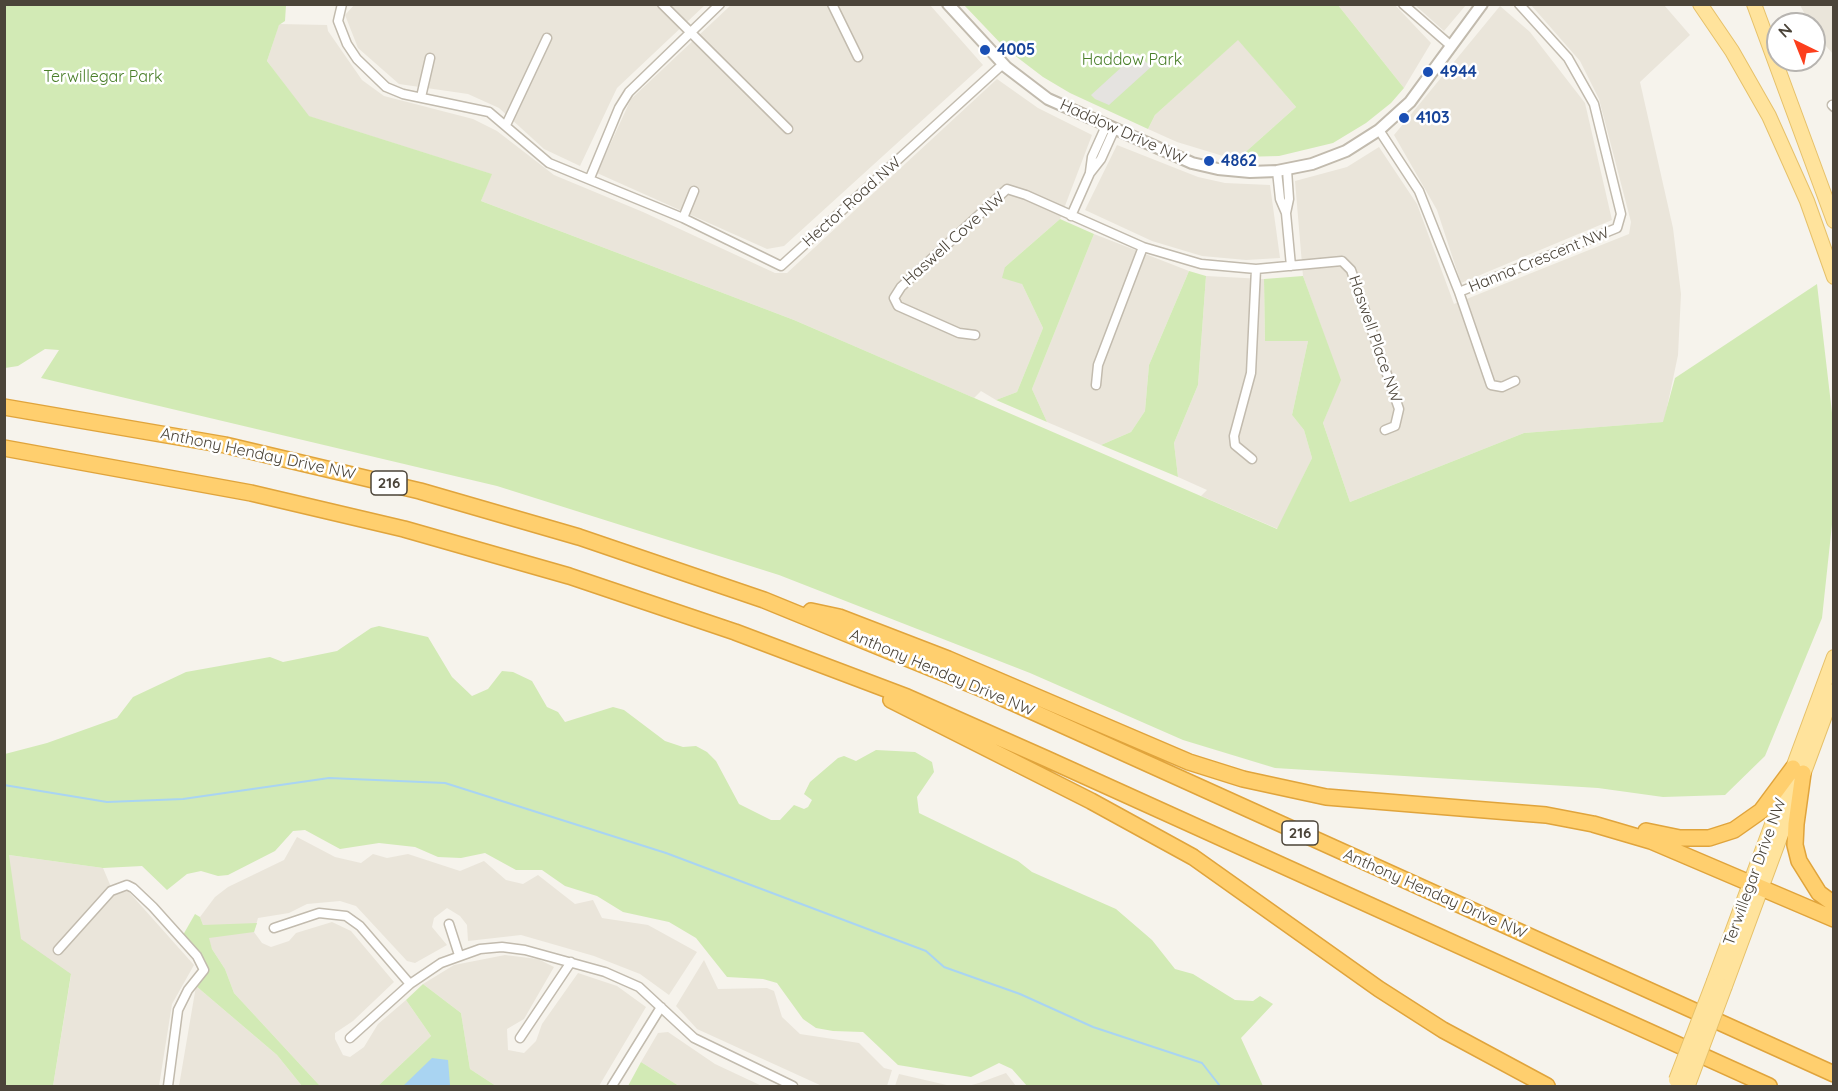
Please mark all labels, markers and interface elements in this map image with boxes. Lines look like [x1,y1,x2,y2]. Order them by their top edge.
north arrow [1766,12,1826,72]
text: N [1774,19,1796,42]
place label: 4005 [997,40,1035,60]
marker: 4005 [978,43,992,57]
park label: Haddow Park [1082,50,1182,70]
place label: 4944 [1440,62,1477,82]
marker: 4944 [1421,65,1435,79]
park label: Terwillegar Park [43,67,163,87]
street label: Haddow Drive NW [1057,95,1189,169]
place label: 4103 [1416,108,1450,128]
marker: 4103 [1397,111,1411,125]
place label: 4862 [1221,151,1257,171]
street label: Hector Road NW [799,153,905,251]
marker: 4862 [1202,154,1216,168]
street label: Haswell Cove NW [899,188,1009,290]
street label: Hanna Crescent NW [1466,223,1612,297]
street label: Haswell Place NW [1344,273,1406,405]
street label: Anthony Henday Drive NW [159,424,357,484]
road number: 216 [371,471,407,495]
street label: Anthony Henday Drive NW [847,625,1037,721]
street label: Terwillegar Drive NW [1719,796,1791,948]
road number: 216 [1282,821,1318,845]
street label: Anthony Henday Drive NW [1340,845,1530,943]

